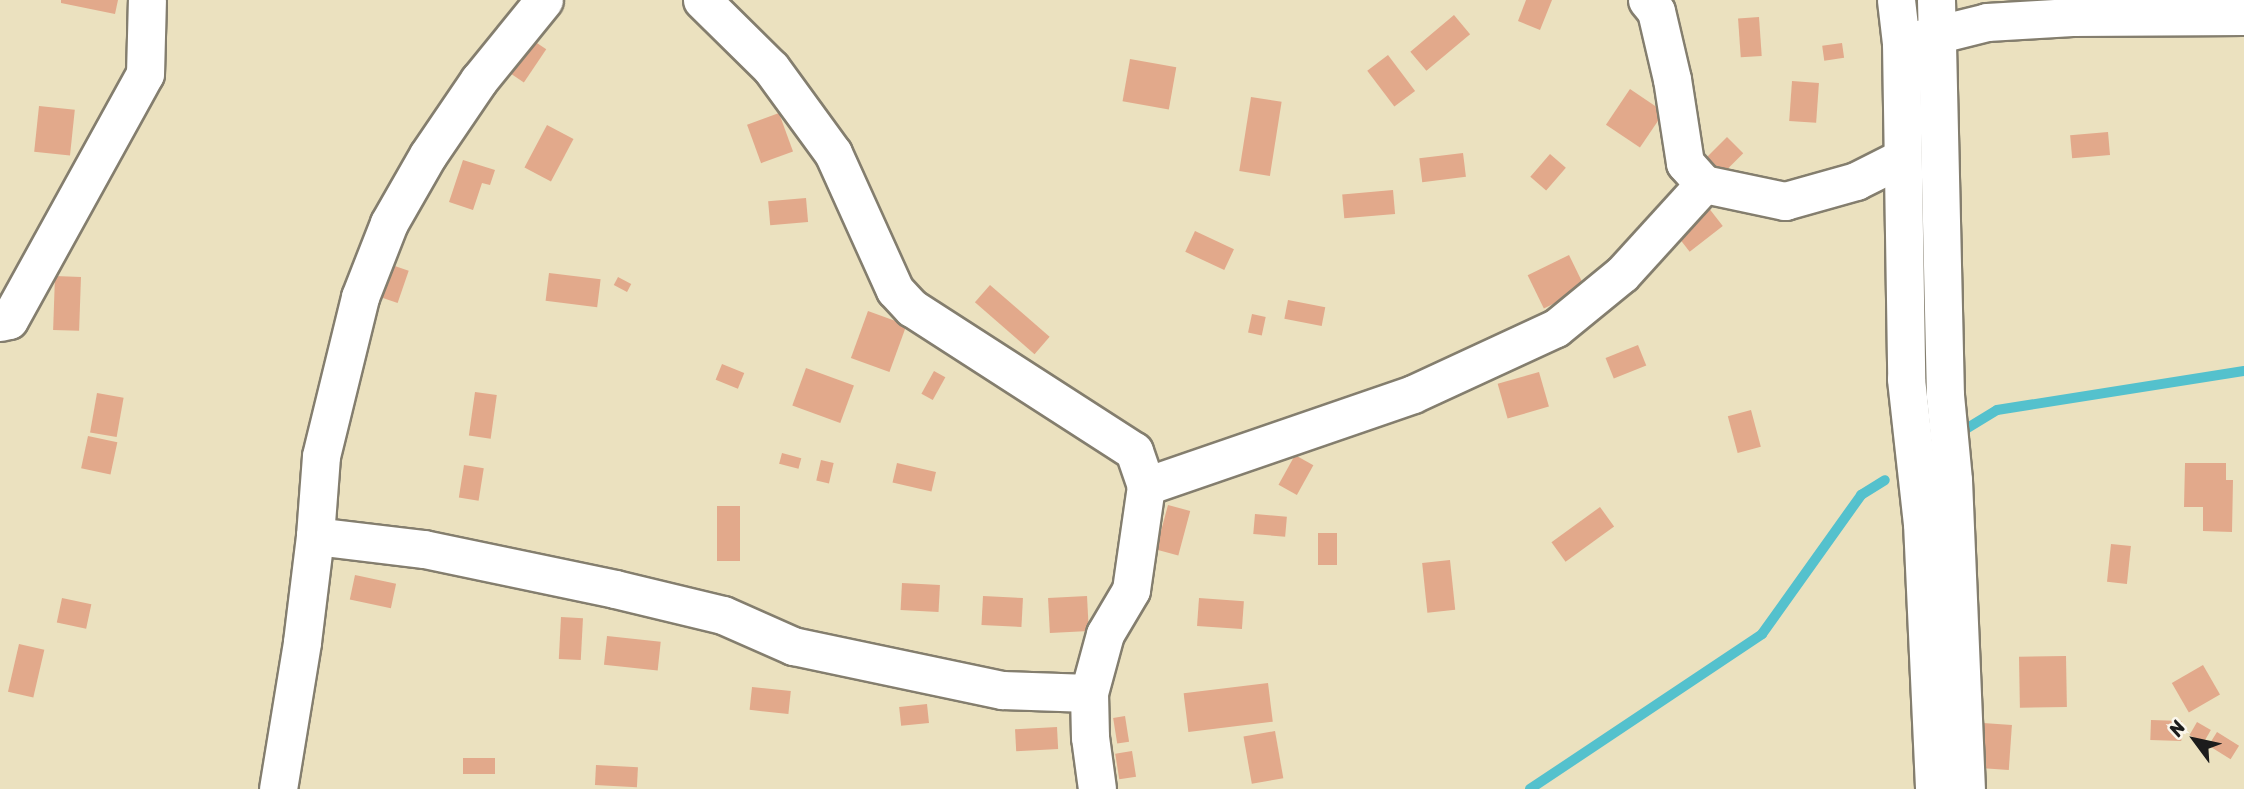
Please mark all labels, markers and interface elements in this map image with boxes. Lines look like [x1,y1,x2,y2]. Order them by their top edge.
north arrow [2160,705,2230,775]
text: N [2160,714,2194,743]

